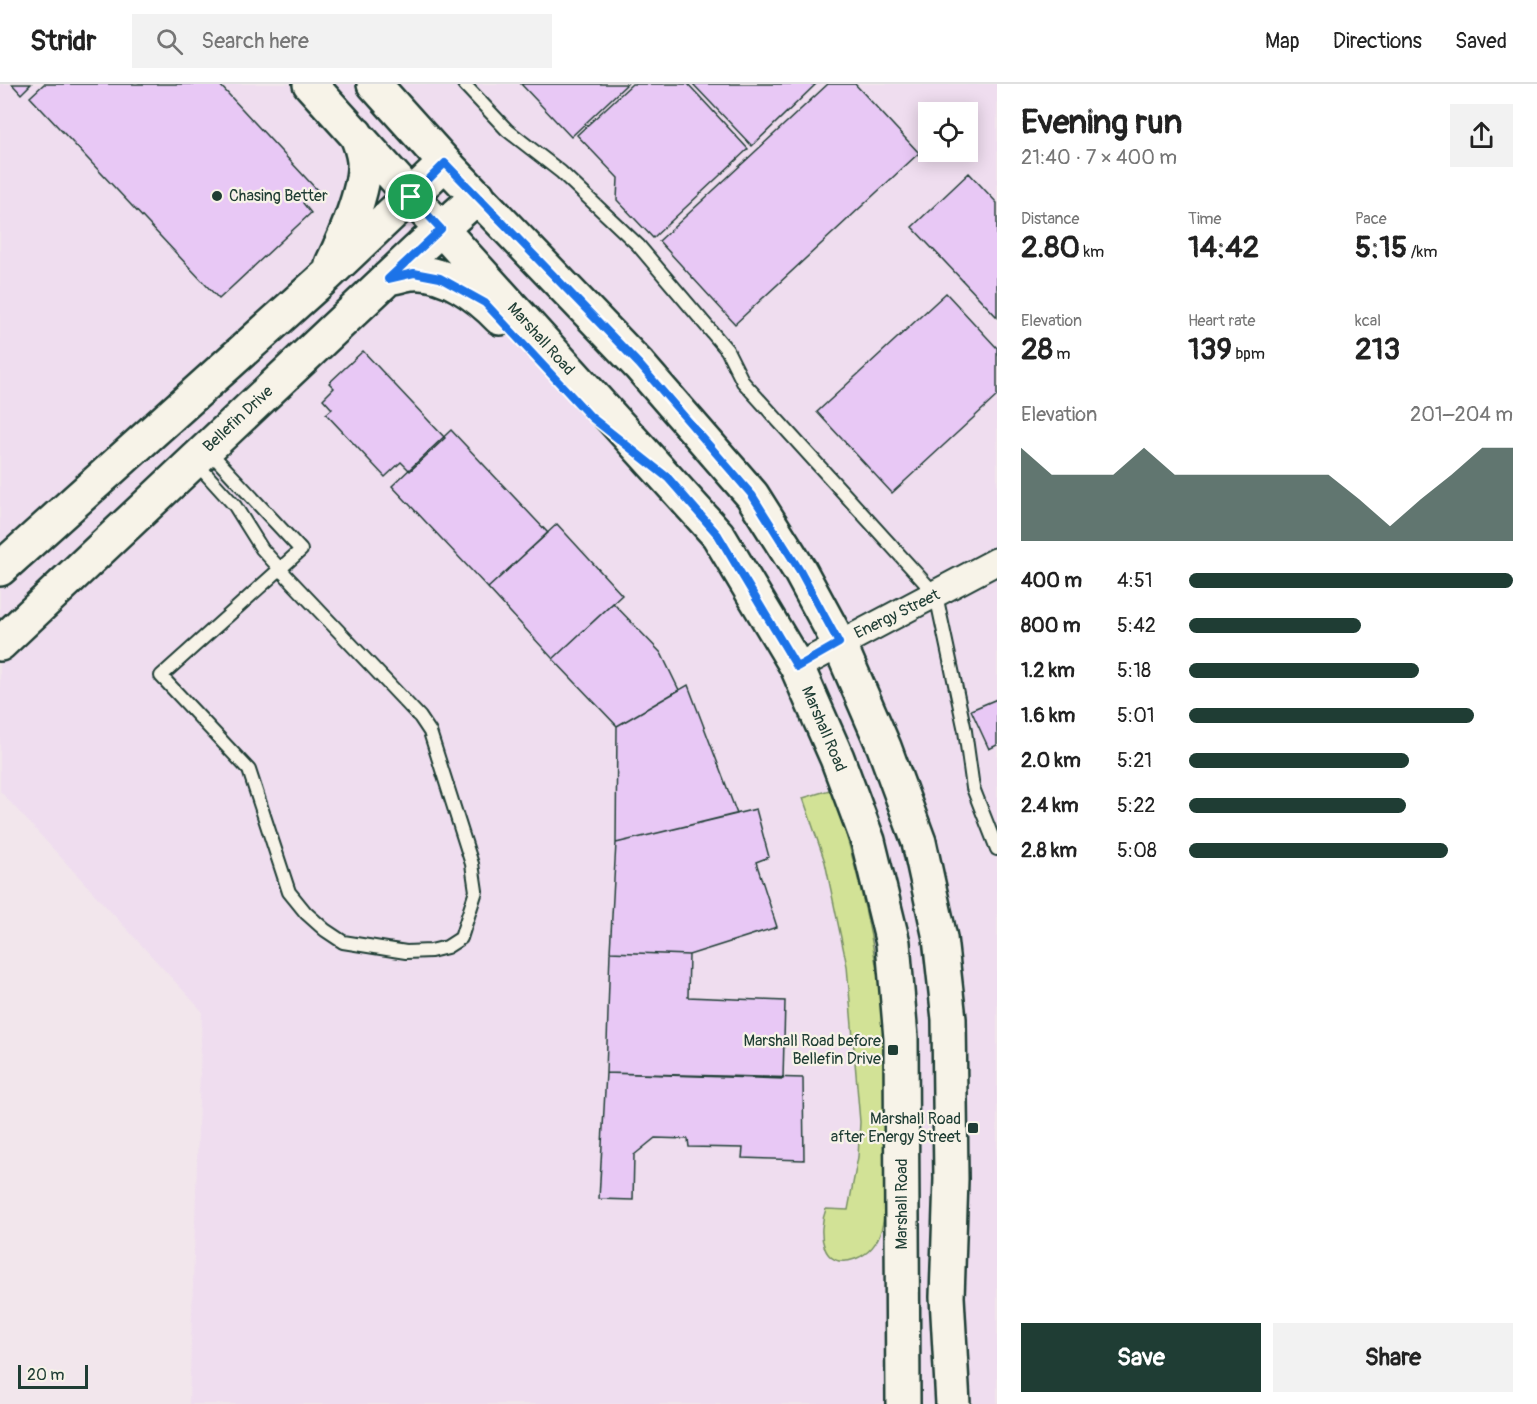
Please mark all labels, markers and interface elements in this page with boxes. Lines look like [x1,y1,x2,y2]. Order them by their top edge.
search box [132,14,552,68]
text: Stridr [30,24,96,59]
icon: search [153,25,186,58]
text: Search here [201,27,309,55]
text: Map [1265,28,1300,55]
text: Directions [1333,28,1422,55]
text: Saved [1455,28,1507,55]
map controls [918,102,978,162]
button: locate [918,102,978,162]
text: Evening run [1021,102,1182,143]
button: share [1450,104,1513,167]
text: 21:40 · 7 × 400 m [1021,145,1177,170]
pin [385,171,436,222]
icon: arrive [394,180,427,213]
place label: Chasing Better [229,186,328,206]
marker: Chasing Better [210,189,224,203]
text: Distance [1021,209,1080,229]
text: Time [1188,209,1221,229]
text: Pace [1355,209,1387,229]
text: 2.80 [1021,229,1080,266]
text: 14:42 [1188,229,1259,266]
text: 5:15 [1355,229,1407,266]
text: km [1080,242,1104,262]
text: /km [1407,242,1437,262]
street label: Marshall Road [503,298,579,380]
text: Elevation [1021,311,1082,331]
text: Heart rate [1188,311,1255,331]
text: kcal [1355,311,1381,331]
text: 28 [1021,331,1053,368]
text: 139 [1188,331,1232,368]
text: 213 [1355,331,1400,368]
text: m [1053,344,1071,364]
text: bpm [1232,344,1265,364]
street label: Bellefin Drive [199,381,277,456]
text: Elevation [1021,402,1097,427]
text: 201–204 m [1410,402,1513,427]
text: 400 m [1021,568,1082,593]
text: 4:51 [1117,568,1153,593]
street label: Energy Street [851,584,944,643]
text: 800 m [1021,613,1081,638]
text: 5:42 [1117,613,1156,638]
text: 1.2 km [1021,658,1075,683]
text: 5:18 [1117,658,1151,683]
street label: Marshall Road [797,683,851,775]
text: 1.6 km [1021,703,1075,728]
text: 5:01 [1117,703,1155,728]
text: 2.0 km [1021,748,1081,773]
text: 5:21 [1117,748,1152,773]
text: 2.4 km [1021,793,1079,818]
text: 5:22 [1117,793,1156,818]
text: 2.8 km [1021,838,1077,863]
text: 5:08 [1117,838,1157,863]
place label: Marshall Road before Bellefin Drive [743,1031,881,1069]
marker: Marshall Road before Bellefin Drive [886,1043,900,1057]
place label: Marshall Road after Energy Street [831,1109,962,1147]
marker: Marshall Road after Energy Street [966,1121,980,1135]
street label: Marshall Road [892,1159,912,1250]
button: Save [1021,1323,1261,1392]
button: Share [1273,1323,1513,1392]
scale bar [18,1362,88,1390]
text: 20 m [27,1365,65,1385]

